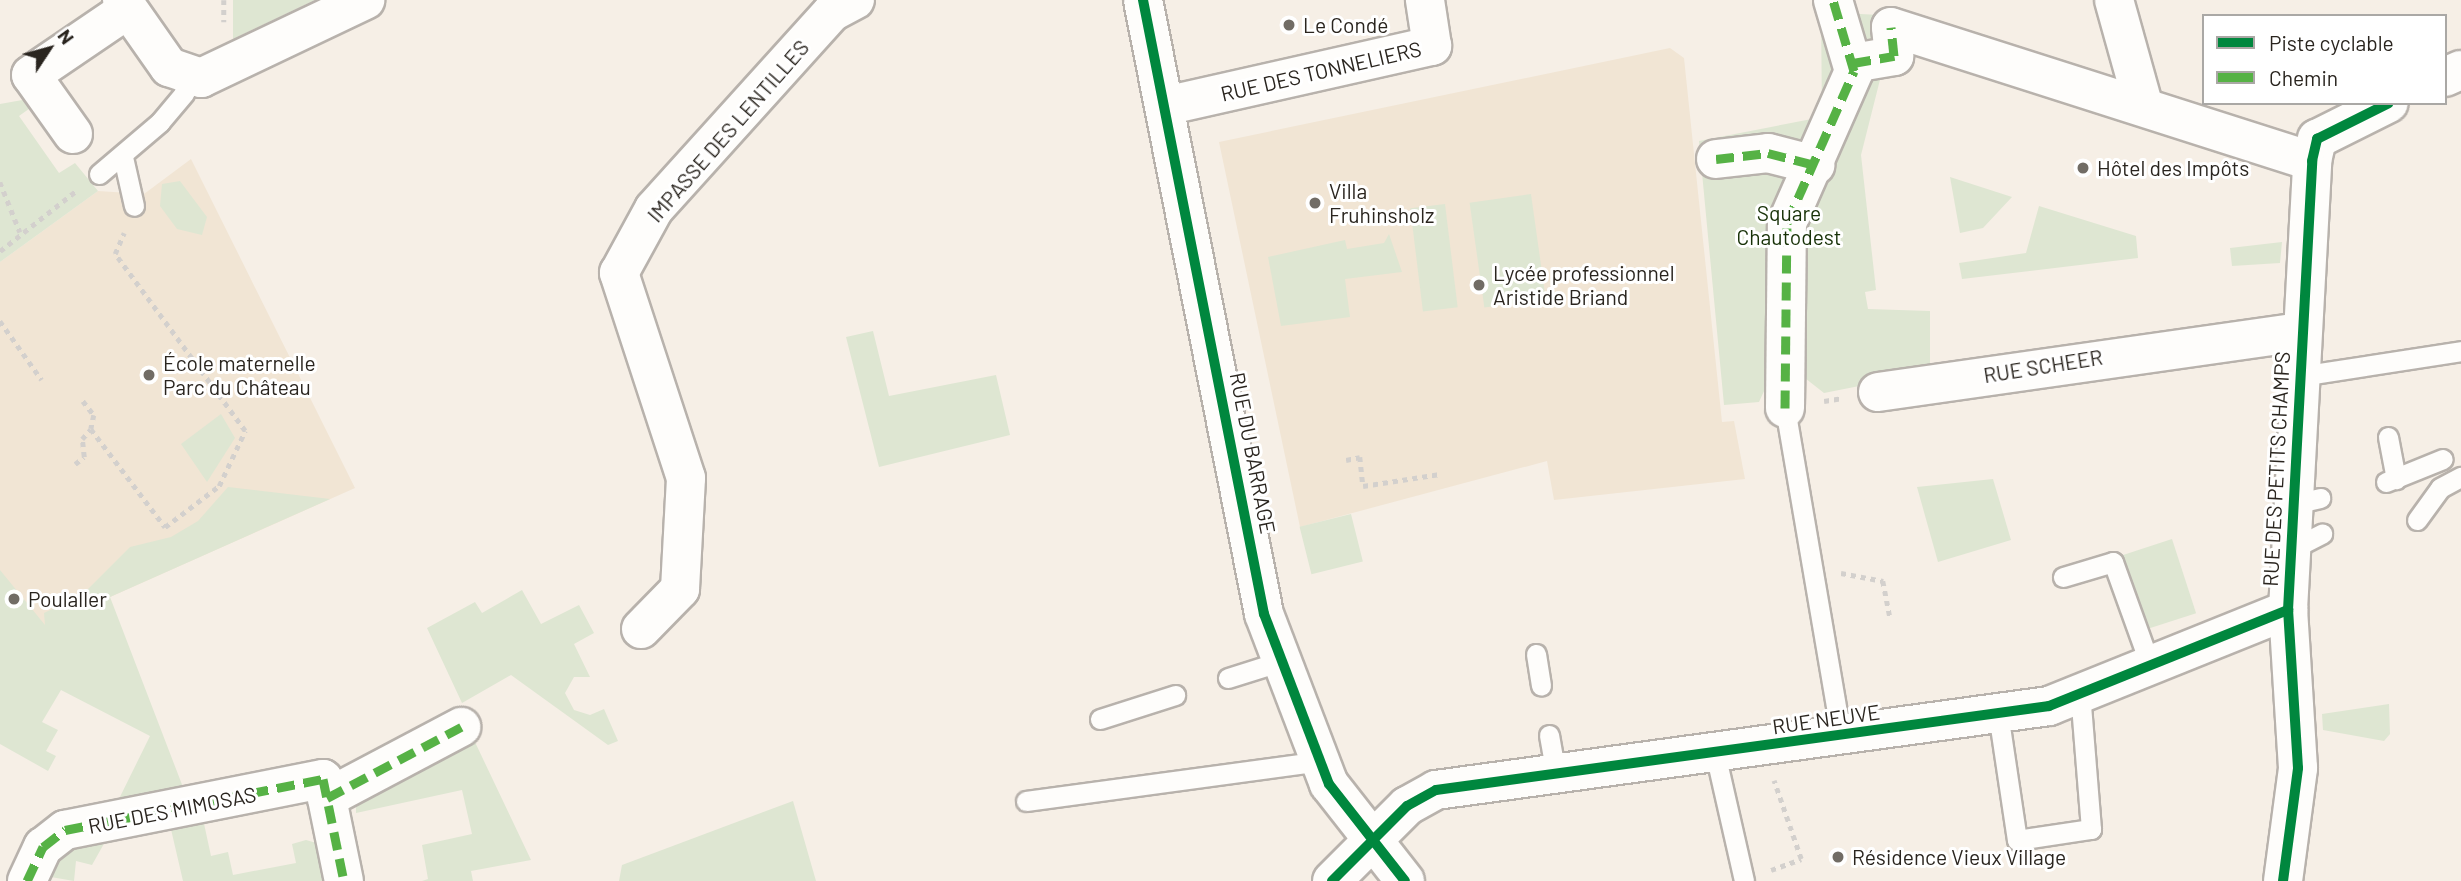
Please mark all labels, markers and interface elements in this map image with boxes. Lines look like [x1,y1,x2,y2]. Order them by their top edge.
place label: Le Condé [1303,12,1388,38]
north arrow [14,14,84,84]
legend [2202,14,2447,105]
marker: Le Condé [1281,17,1297,33]
text: N [53,24,79,48]
text: Piste cyclable [2269,30,2394,55]
street label: IMPASSE DES LENTILLES [642,35,814,227]
street label: RUE DES TONNELIERS [1218,36,1424,106]
text: Chemin [2269,65,2338,90]
place label: Hôtel des Impôts [2097,155,2249,181]
marker: Hôtel des Impôts [2075,160,2091,176]
place label: Villa Fruhinsholz [1329,178,1434,228]
marker: Villa Fruhinsholz [1307,195,1323,211]
park label: Square Chautodest [1736,200,1842,250]
place label: Lycée professionnel Aristide Briand [1493,260,1675,310]
marker: Lycée professionnel Aristide Briand [1471,277,1487,293]
street label: RUE SCHEER [1982,344,2104,388]
place label: École maternelle Parc du Château [163,350,316,400]
street label: RUE DES PETITS CHAMPS [2257,351,2295,587]
marker: École maternelle Parc du Château [141,367,157,383]
street label: RUE DU BARRAGE [1225,370,1281,536]
place label: Poulaller [28,586,107,612]
marker: Poulaller [6,591,22,607]
street label: RUE NEUVE [1771,699,1881,739]
street label: RUE DES MIMOSAS [86,781,258,839]
place label: Résidence Vieux Village [1852,844,2066,870]
marker: Résidence Vieux Village [1830,849,1846,865]

